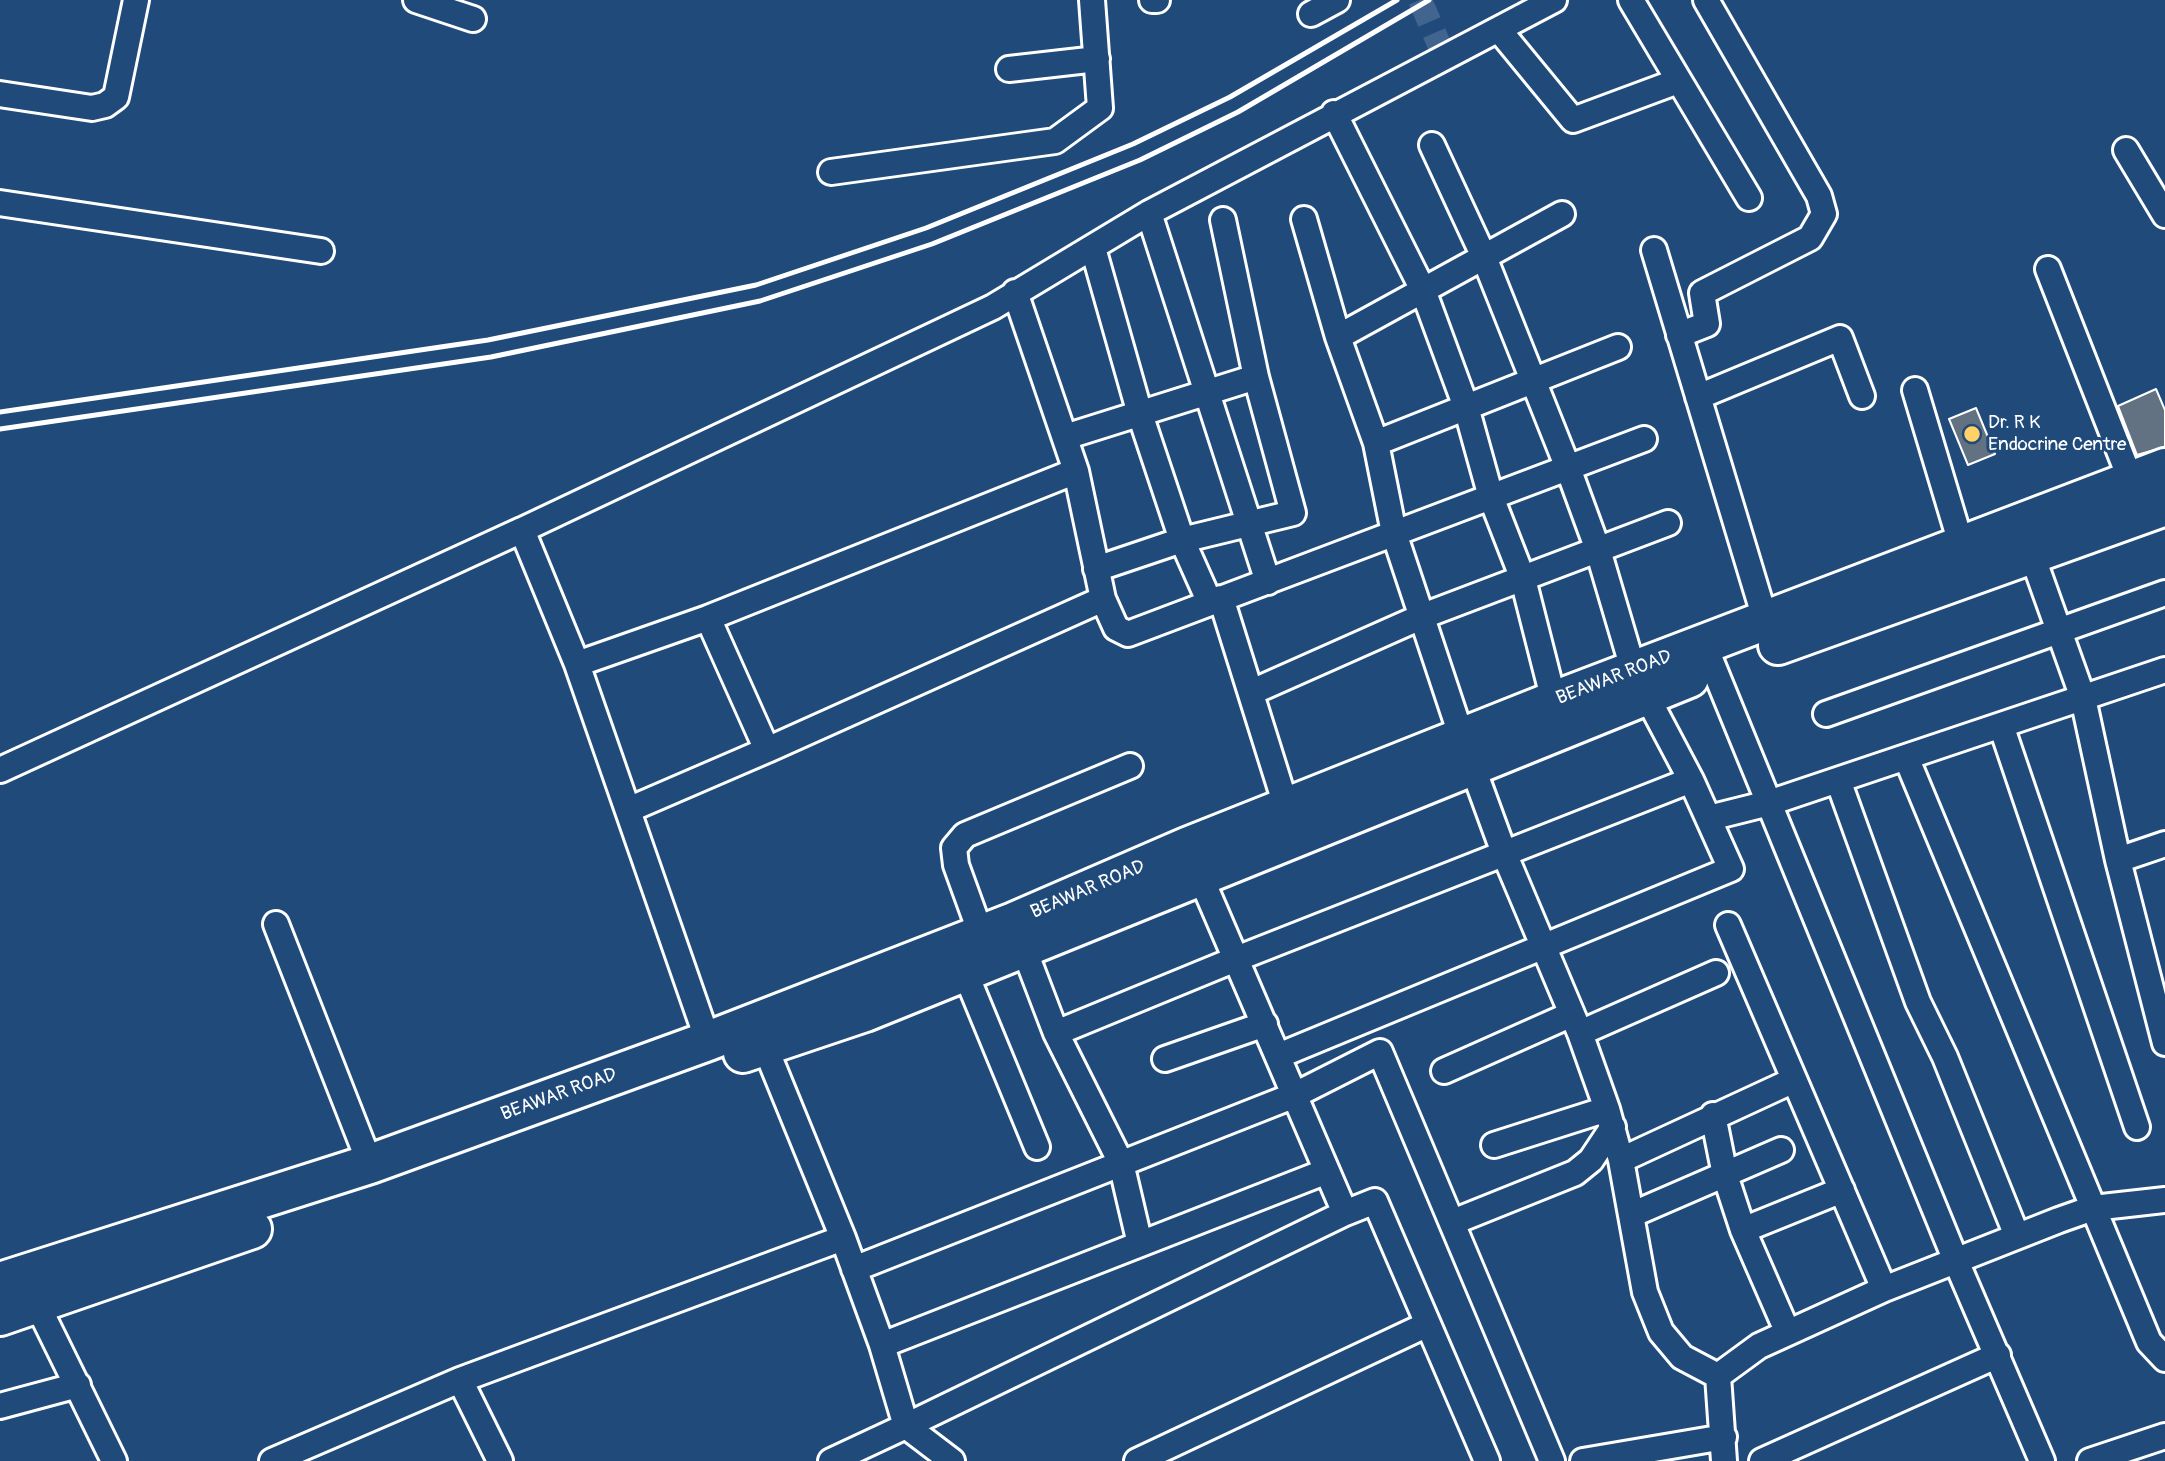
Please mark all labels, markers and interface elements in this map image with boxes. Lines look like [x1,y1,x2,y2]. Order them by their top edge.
place label: Dr. R K Endocrine Centre [1988,412,2126,456]
marker: Dr. R K Endocrine Centre [1962,424,1982,444]
street label: BEAWAR ROAD [1553,646,1675,710]
street label: BEAWAR ROAD [1028,856,1148,924]
street label: BEAWAR ROAD [498,1063,620,1127]

